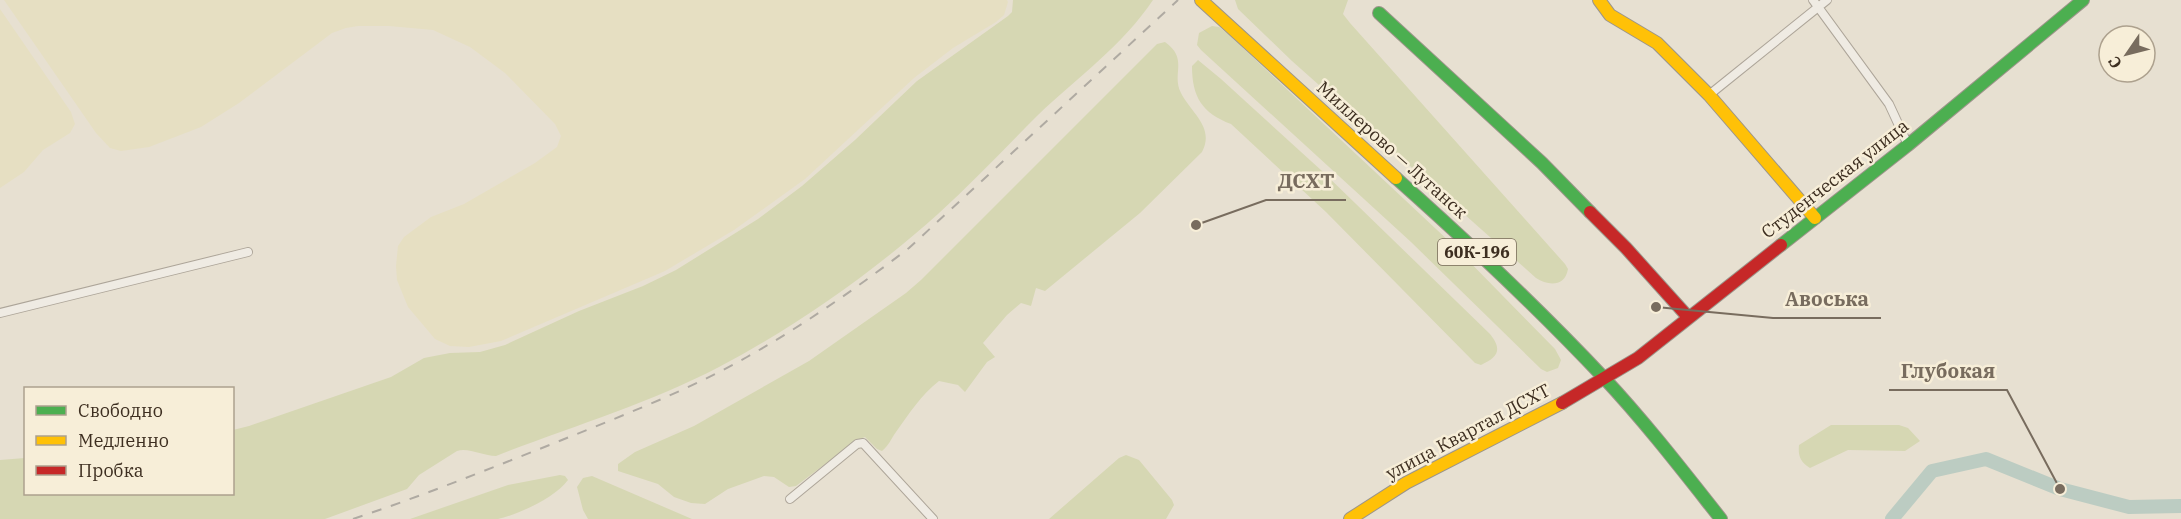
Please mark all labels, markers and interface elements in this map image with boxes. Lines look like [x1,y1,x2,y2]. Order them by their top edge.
north arrow [2097,24,2157,84]
text: С [2103,53,2126,73]
street label: Миллерово — Луганск [1312,76,1473,224]
street label: Студенческая улица [1756,114,1913,243]
callout: ДСХТ [1266,162,1346,200]
text: ДСХТ [1278,167,1334,194]
road number: 60К-196 [1438,239,1516,265]
callout: Авоська [1773,280,1881,318]
text: Авоська [1785,285,1869,312]
callout: Глубокая [1889,352,2007,390]
text: Глубокая [1901,357,1995,384]
street label: улица Квартал ДСХТ [1381,378,1554,485]
legend [24,387,234,495]
text: Свободно [78,399,163,422]
text: Медленно [78,429,169,452]
text: Пробка [78,459,144,482]

